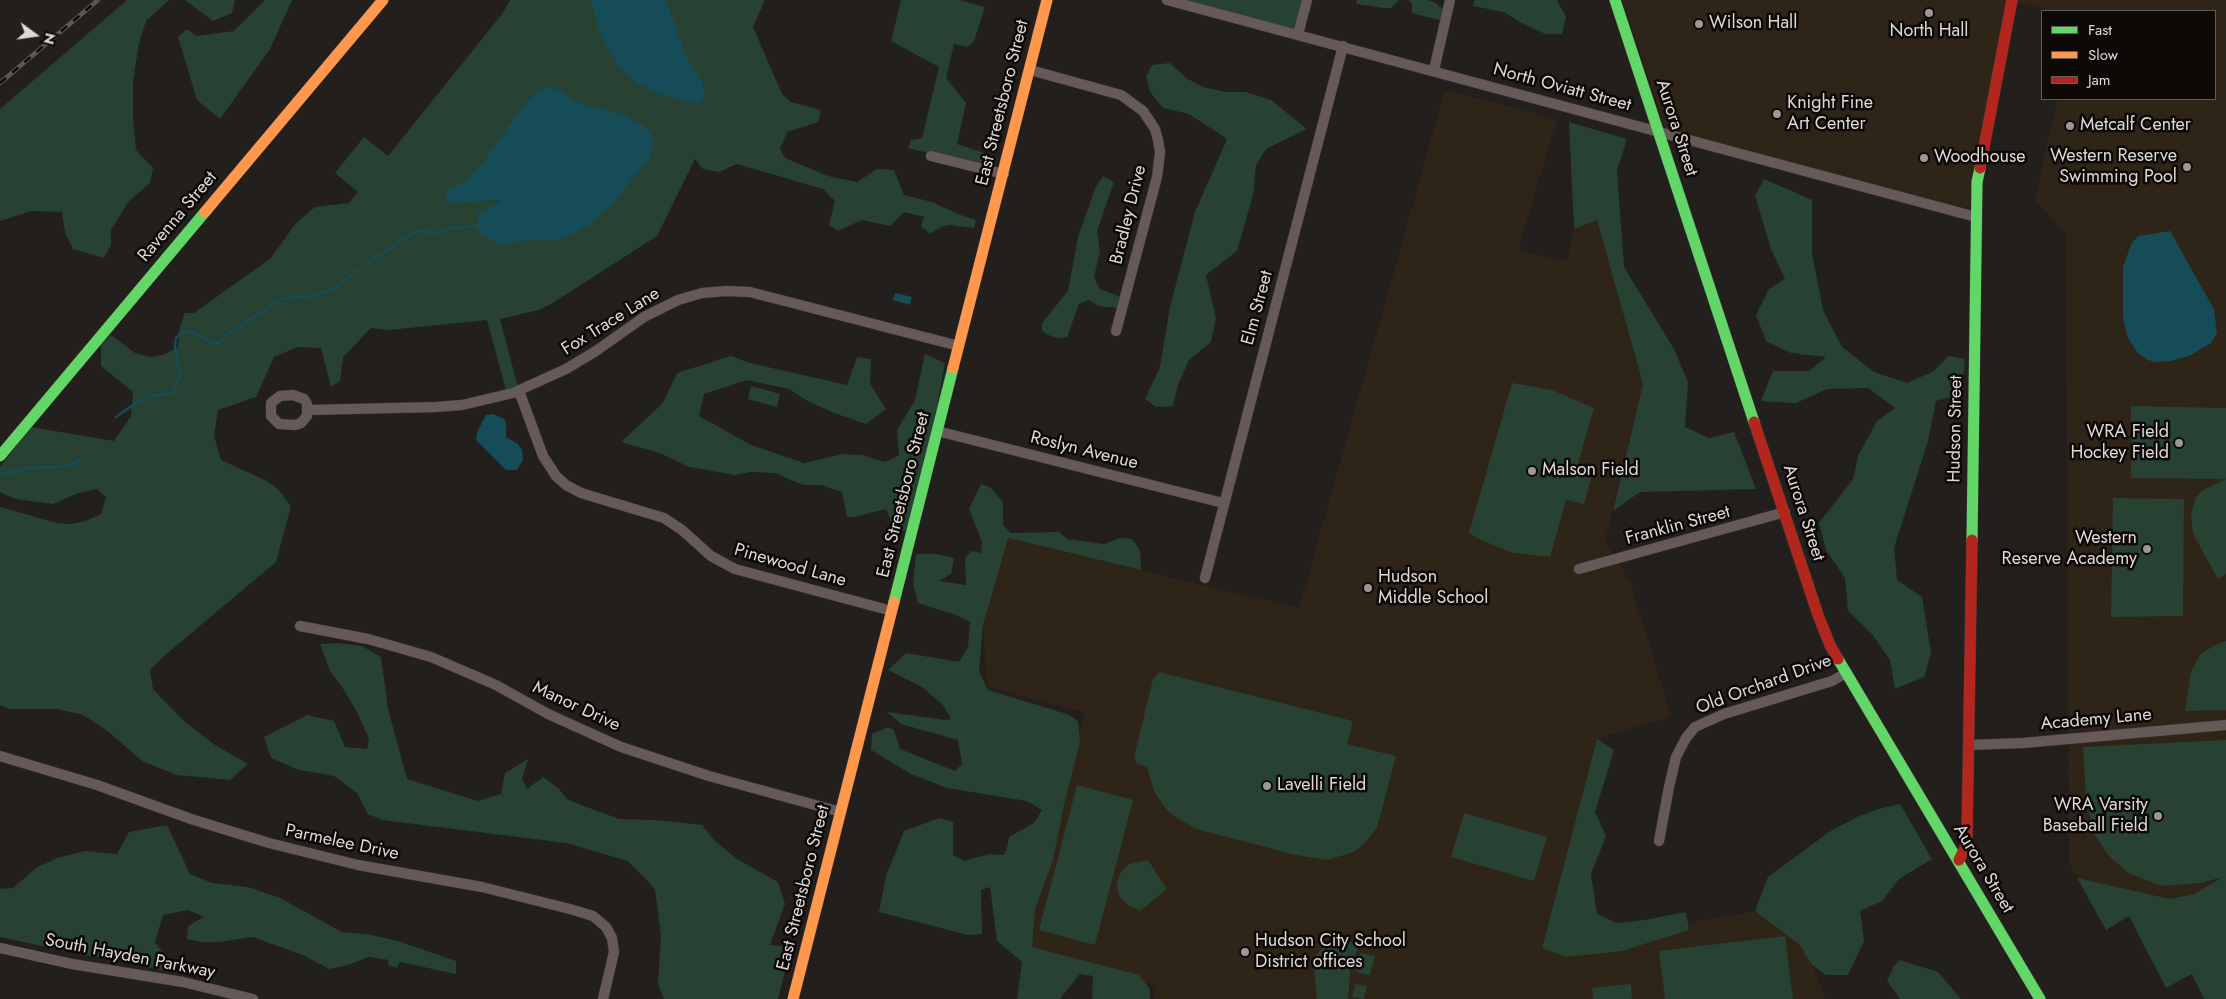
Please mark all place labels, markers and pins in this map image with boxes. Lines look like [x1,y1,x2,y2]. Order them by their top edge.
marker: North Hall [1923,7,1935,19]
place label: Wilson Hall [1709,13,1797,35]
marker: Wilson Hall [1693,18,1705,30]
place label: North Hall [1890,21,1968,43]
place label: Knight Fine Art Center [1787,93,1873,136]
marker: Knight Fine Art Center [1771,108,1783,120]
place label: Metcalf Center [2080,115,2191,137]
marker: Metcalf Center [2064,120,2076,132]
place label: Western Reserve Swimming Pool [2050,146,2177,188]
place label: Woodhouse [1934,147,2026,169]
marker: Woodhouse [1918,152,1930,164]
marker: Western Reserve Swimming Pool [2181,161,2193,173]
place label: WRA Field Hockey Field [2070,422,2169,464]
marker: WRA Field Hockey Field [2173,437,2185,449]
place label: Malson Field [1542,460,1639,482]
marker: Malson Field [1526,465,1538,477]
place label: Western Reserve Academy [2002,528,2137,570]
marker: Western Reserve Academy [2141,543,2153,555]
place label: Hudson Middle School [1378,567,1488,610]
marker: Hudson Middle School [1362,582,1374,594]
place label: Lavelli Field [1277,775,1366,797]
marker: Lavelli Field [1261,780,1273,792]
place label: WRA Varsity Baseball Field [2043,795,2148,838]
marker: WRA Varsity Baseball Field [2152,810,2164,822]
place label: Hudson City School District offices [1255,931,1406,974]
marker: Hudson City School District offices [1239,946,1251,958]

